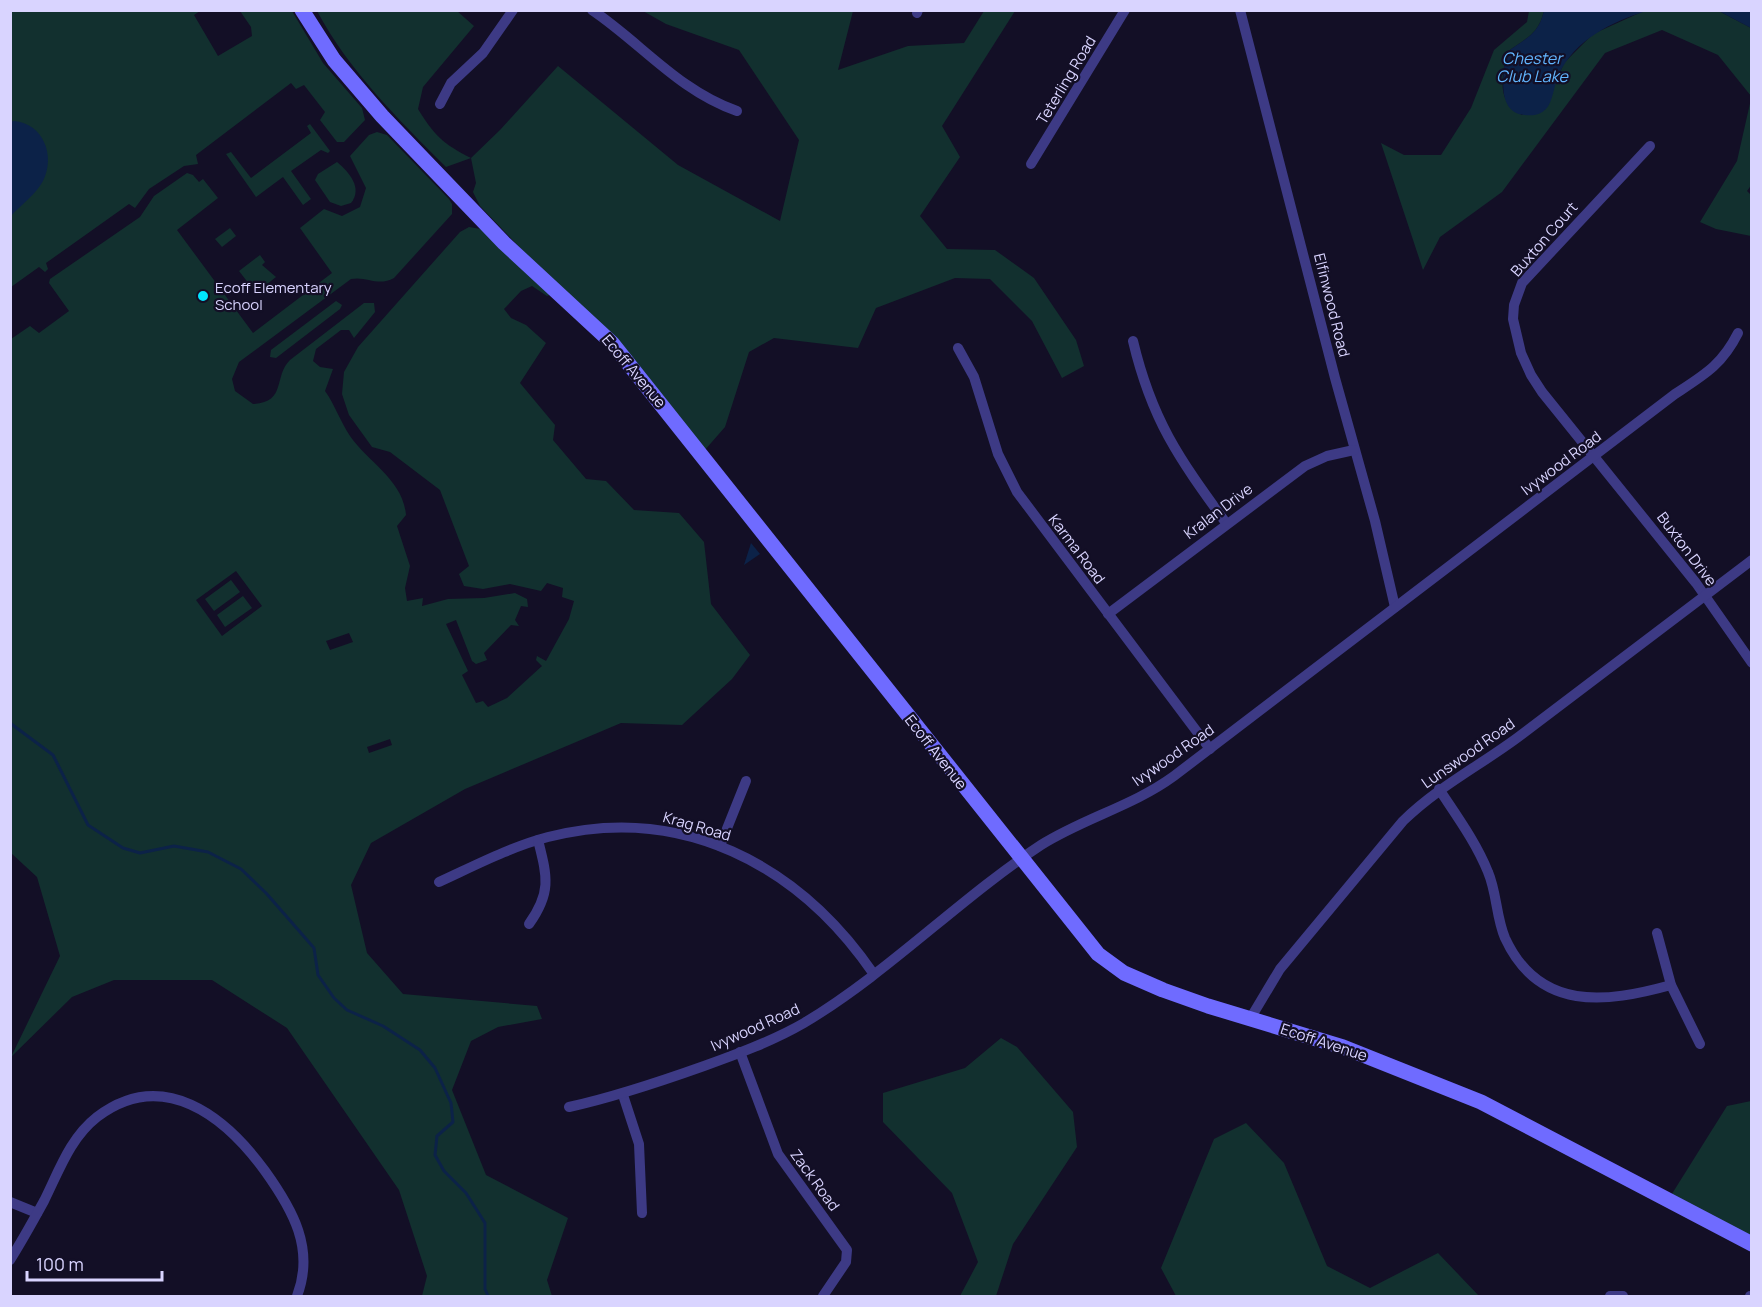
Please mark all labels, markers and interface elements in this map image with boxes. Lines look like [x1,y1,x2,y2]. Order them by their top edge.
street label: Teterling Road [1031,32,1101,128]
water label: Chester Club Lake [1496,47,1569,87]
street label: Buxton Court [1506,197,1582,281]
street label: Elfinwood Road [1309,251,1355,359]
place label: Ecoff Elementary School [215,277,332,315]
marker: Ecoff Elementary School [196,289,210,303]
street label: Ecoff Avenue [597,330,671,412]
street label: Ivywood Road [1517,426,1605,500]
street label: Kralan Drive [1179,478,1257,544]
street label: Buxton Drive [1652,508,1722,590]
street label: Karma Road [1044,510,1110,588]
street label: Ecoff Avenue [900,710,972,794]
street label: Lunswood Road [1417,713,1519,793]
street label: Ivywood Road [1128,719,1218,791]
street label: Krag Road [661,806,733,846]
street label: Ivywood Road [707,998,803,1056]
street label: Ecoff Avenue [1278,1018,1370,1066]
street label: Zack Road [785,1145,845,1215]
scale bar [27,1244,162,1282]
text: 100 m [36,1252,84,1276]

